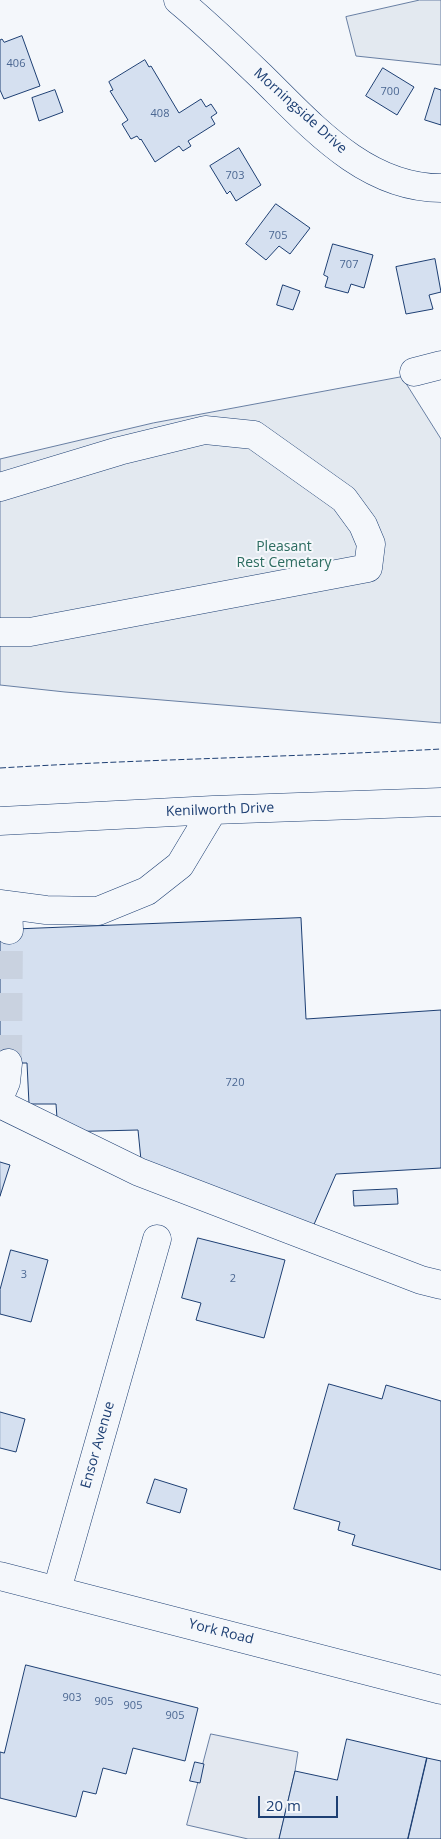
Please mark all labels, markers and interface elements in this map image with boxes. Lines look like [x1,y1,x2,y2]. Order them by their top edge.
house number: 406 [7,57,25,71]
street label: Morningside Drive [250,65,350,157]
house number: 700 [381,85,399,99]
house number: 408 [151,107,169,121]
house number: 703 [226,169,244,183]
house number: 705 [269,229,287,243]
house number: 707 [340,258,358,272]
park label: Pleasant Rest Cemetary [237,539,331,572]
street label: Kenilworth Drive [165,800,275,820]
house number: 720 [226,1076,244,1090]
house number: 3 [21,1268,27,1282]
house number: 2 [230,1272,236,1286]
street label: Ensor Avenue [78,1400,118,1490]
street label: York Road [187,1616,255,1648]
house number: 903 [63,1691,81,1705]
house number: 905 [95,1695,113,1709]
house number: 905 [124,1699,142,1713]
house number: 905 [166,1709,184,1723]
scale bar [261,1786,341,1818]
text: 20 m [266,1795,301,1815]

